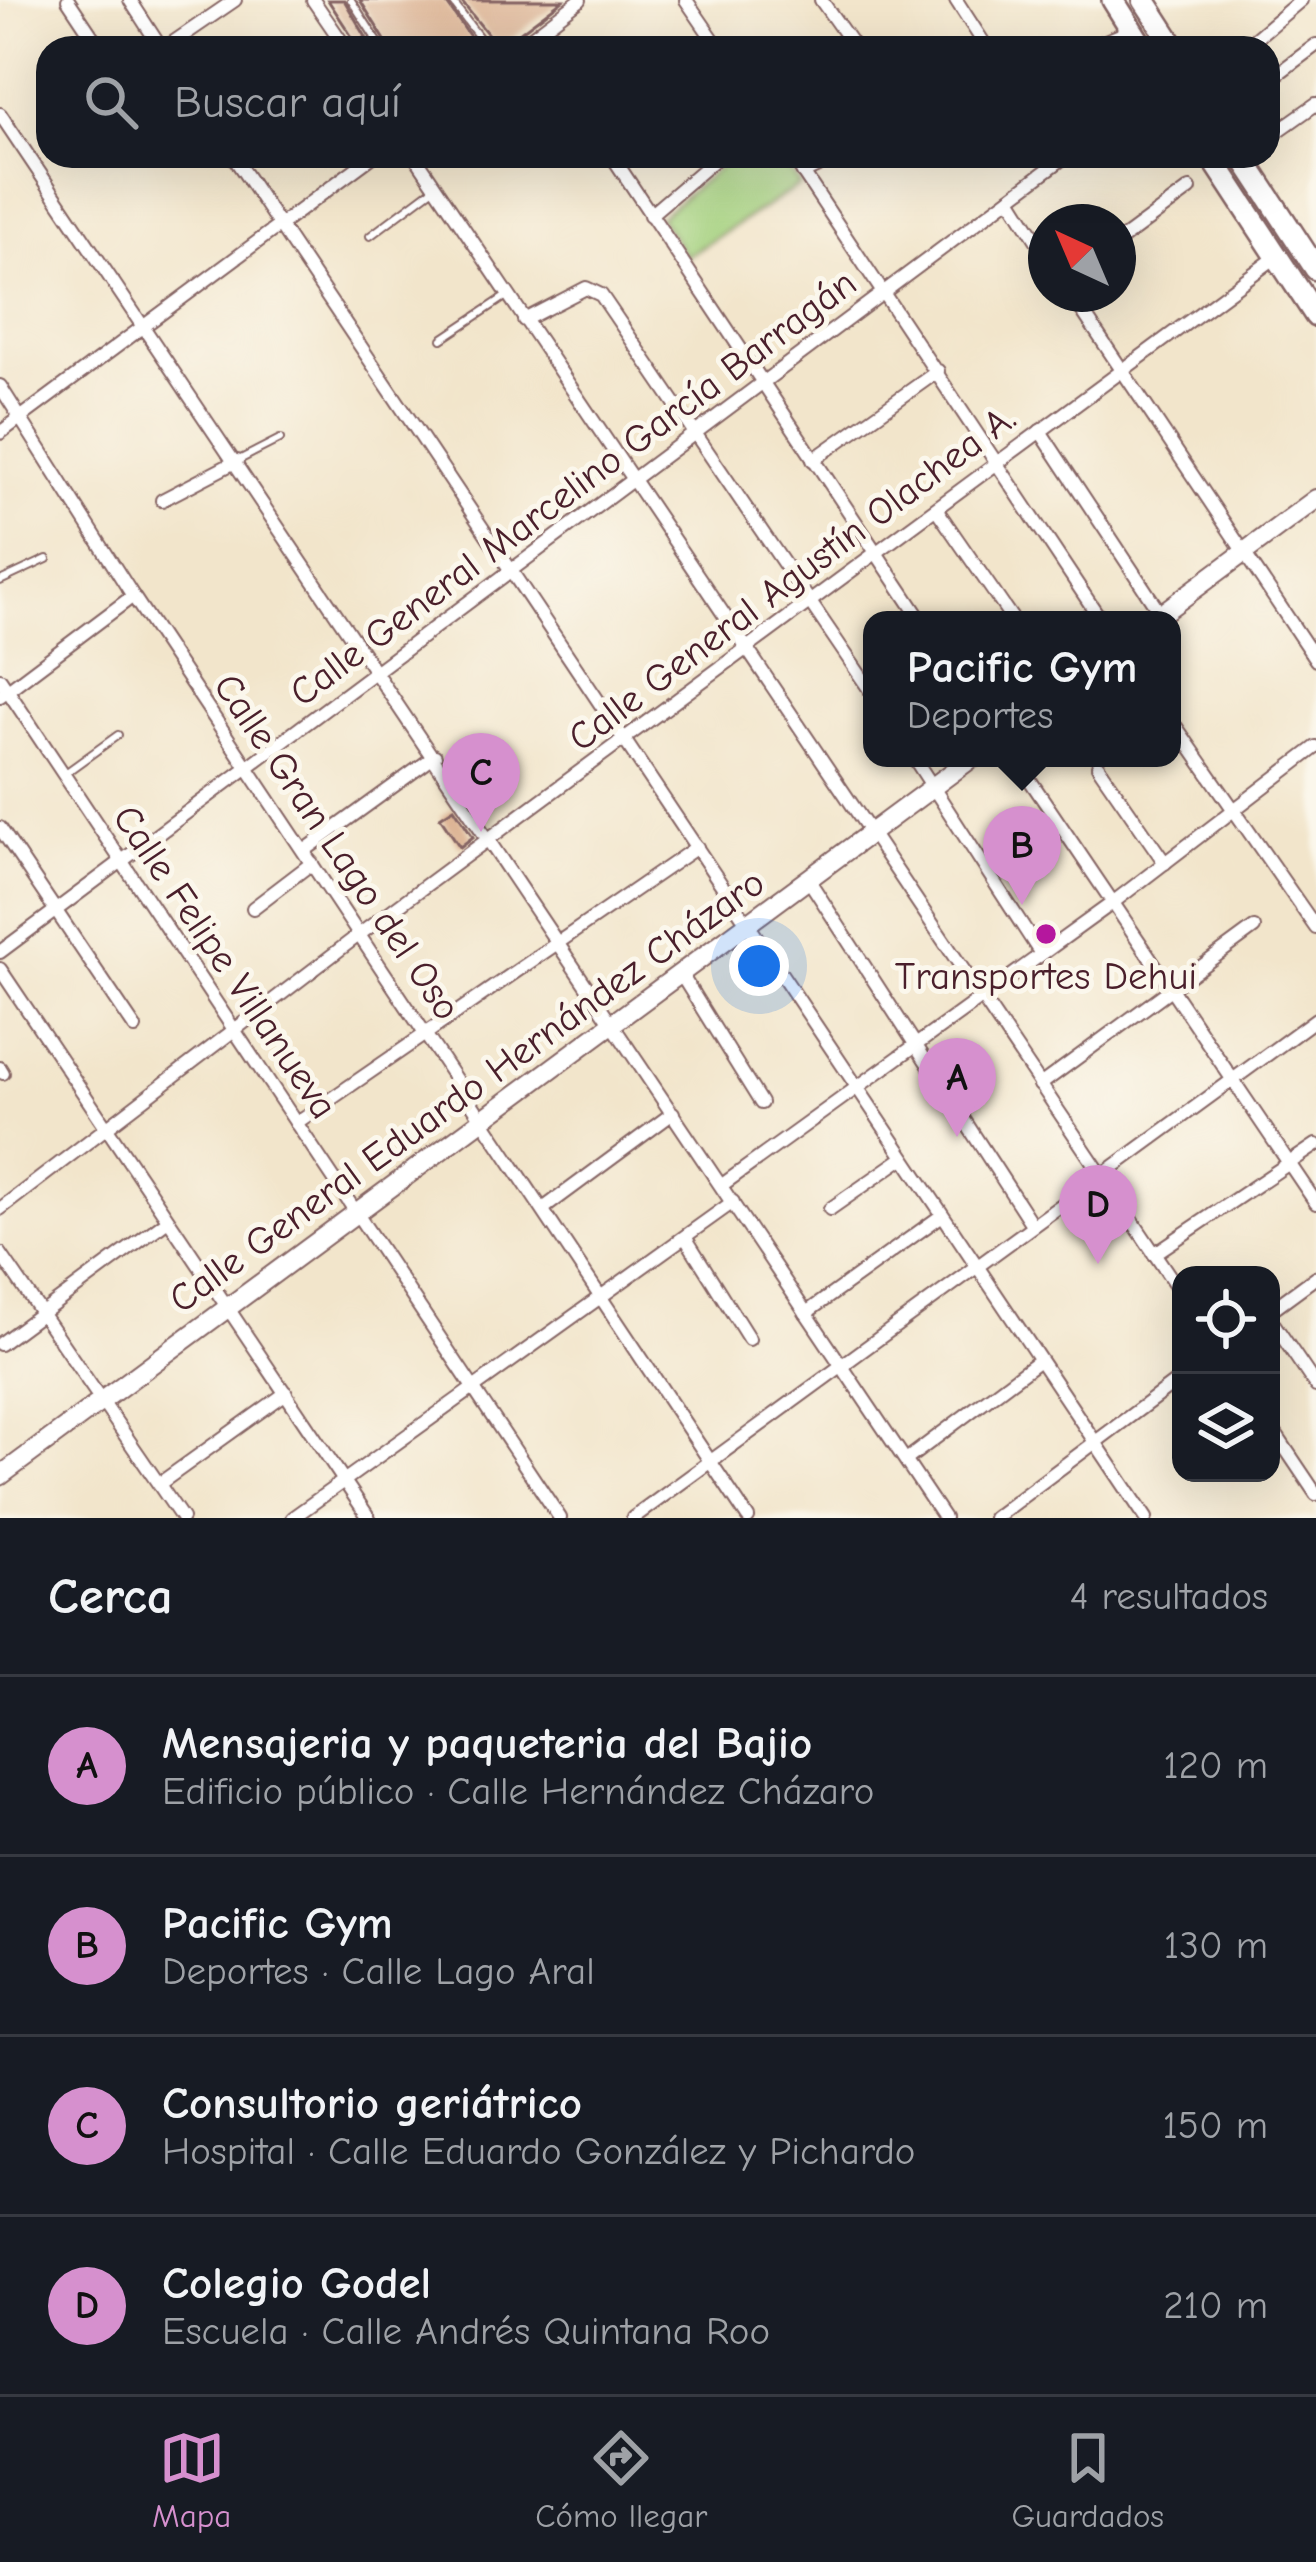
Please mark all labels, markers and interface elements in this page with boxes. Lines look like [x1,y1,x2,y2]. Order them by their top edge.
search box [36,36,1280,168]
icon: search [78,69,144,135]
text: Buscar aquí [174,76,401,128]
north arrow [1028,204,1136,312]
street label: Calle General Marcelino García Barragán [281,260,865,716]
street label: Calle General Agustín Olachea A. [560,395,1024,761]
popup [863,611,1181,767]
text: Pacific Gym [907,641,1137,693]
street label: Calle Gran Lago del Oso [204,665,470,1029]
text: Deportes [907,693,1053,738]
pin: C [442,733,520,832]
street label: Calle Felipe Villanueva [103,797,347,1127]
pin: B [983,806,1061,905]
street label: Calle General Eduardo Hernández Cházaro [161,860,773,1322]
marker: Transportes Dehui [1033,921,1059,947]
your location [729,936,789,996]
place label: Transportes Dehui [895,954,1197,999]
pin: A [918,1038,996,1137]
pin: D [1059,1165,1137,1264]
map controls [1172,1266,1280,1482]
button: locate [1172,1266,1280,1374]
button: layers [1172,1374,1280,1482]
text: Cerca [48,1567,173,1626]
text: 4 resultados [1070,1574,1268,1619]
text: Mensajeria y paqueteria del Bajio [162,1717,812,1769]
text: A [76,1743,98,1788]
text: 120 m [1163,1743,1268,1788]
text: Edificio público · Calle Hernández Cházaro [162,1769,874,1814]
text: Pacific Gym [162,1897,393,1949]
text: B [75,1923,99,1968]
text: 130 m [1164,1923,1268,1968]
text: Deportes · Calle Lago Aral [162,1949,595,1994]
text: Consultorio geriátrico [162,2077,582,2129]
text: C [75,2103,99,2148]
text: 150 m [1162,2103,1268,2148]
text: Hospital · Calle Eduardo González y Pichardo [162,2129,915,2174]
text: Colegio Godel [162,2257,431,2309]
text: D [75,2283,99,2328]
text: 210 m [1163,2283,1268,2328]
text: Escuela · Calle Andrés Quintana Roo [162,2309,770,2354]
tab: Mapa [152,2425,231,2535]
tab: Cómo llegar [535,2425,707,2535]
tab: Guardados [1011,2425,1164,2535]

